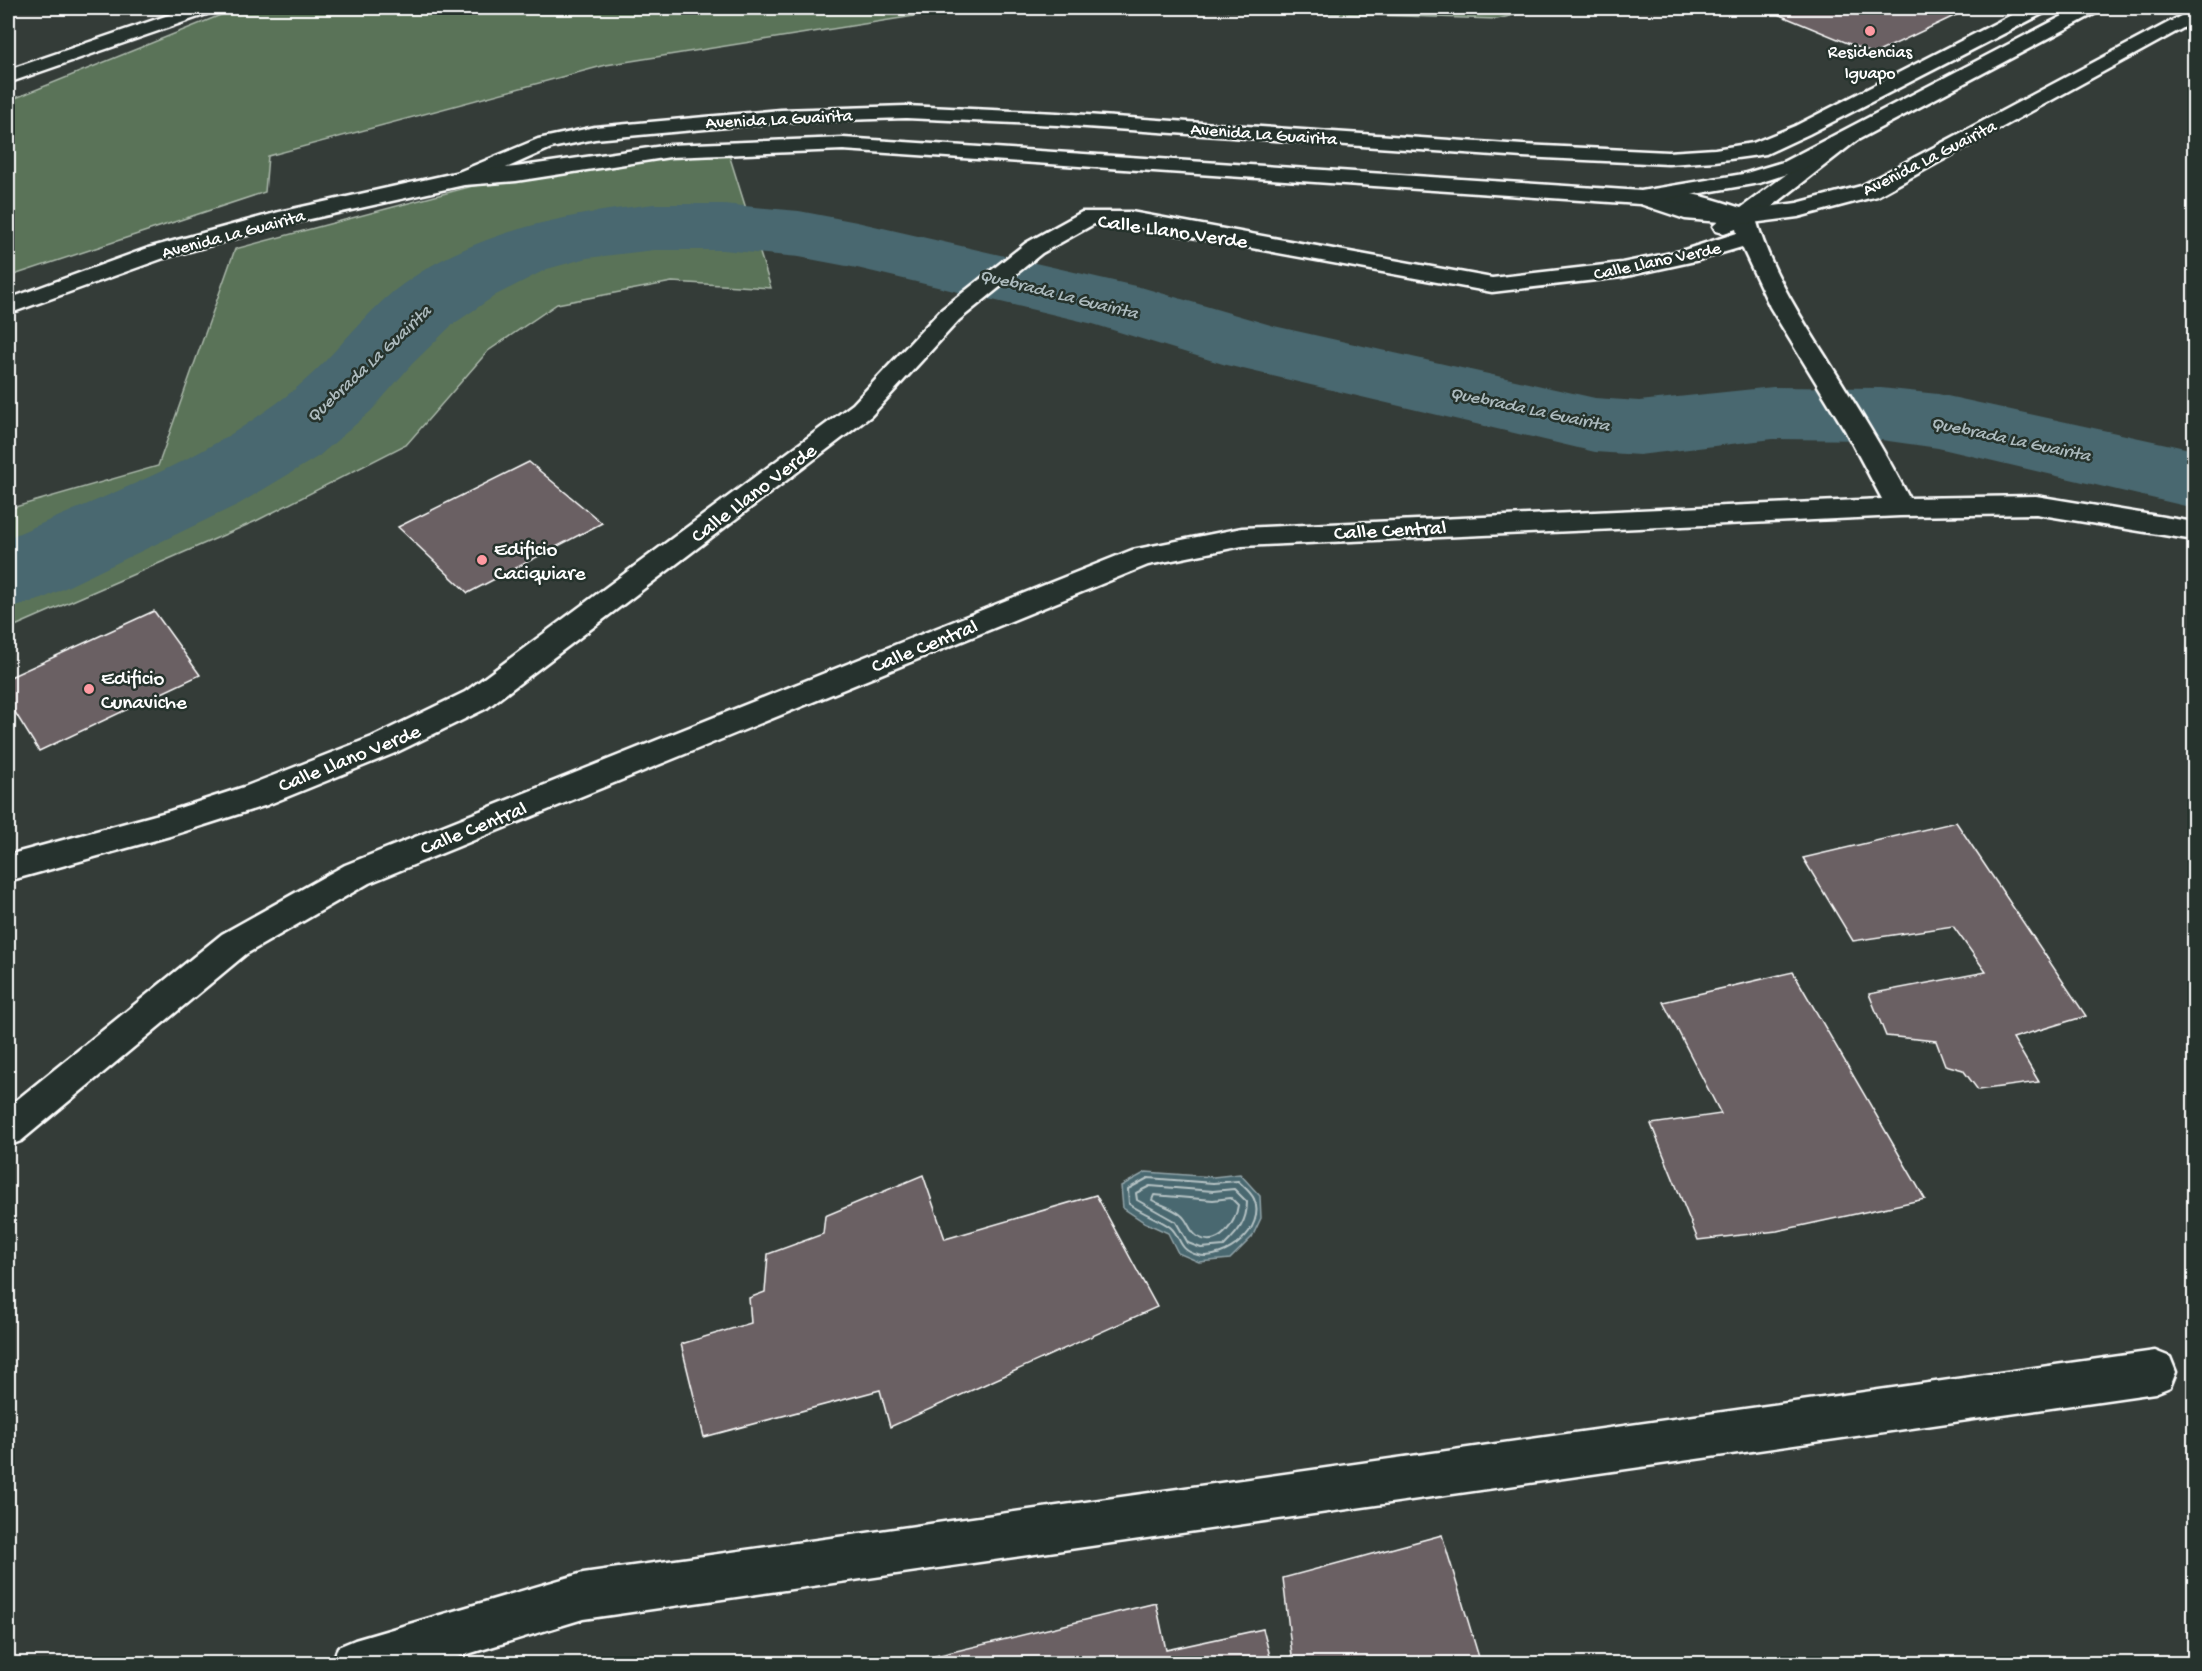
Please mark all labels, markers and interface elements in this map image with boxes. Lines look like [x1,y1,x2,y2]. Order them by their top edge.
marker: Residencias Iguapo [1863,24,1877,38]
place label: Residencias Iguapo [1828,43,1914,85]
street label: Avenida La Guairita [705,106,854,135]
street label: Avenida La Guairita [1860,116,2001,202]
street label: Avenida La Guairita [1190,120,1339,151]
street label: Avenida La Guairita [160,206,308,265]
street label: Calle Llano Verde [1096,211,1250,257]
street label: Calle Llano Verde [1592,239,1724,286]
water label: Quebrada La Guairita [977,266,1141,326]
water label: Quebrada La Guairita [303,301,437,428]
water label: Quebrada La Guairita [1448,383,1612,438]
water label: Quebrada La Guairita [1929,413,2093,468]
street label: Calle Llano Verde [687,439,824,550]
street label: Calle Central [1333,517,1447,548]
place label: Edificio Caciquiare [494,539,587,588]
marker: Edificio Caciquiare [475,553,489,567]
street label: Calle Central [868,616,982,681]
place label: Edificio Cunaviche [101,668,188,717]
marker: Edificio Cunaviche [82,682,96,696]
street label: Calle Llano Verde [276,720,426,800]
street label: Calle Central [417,798,531,863]

